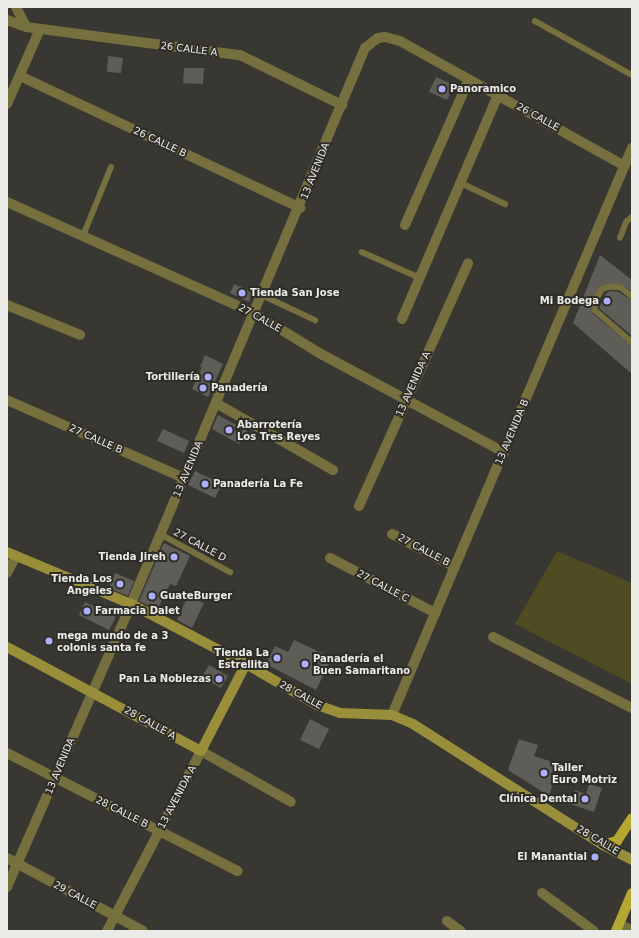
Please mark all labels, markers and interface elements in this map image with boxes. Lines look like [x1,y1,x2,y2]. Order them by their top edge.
street label: 26 CALLE A [160,40,218,58]
place label: Panoramico [450,83,516,95]
marker: Panoramico [437,84,447,94]
street label: 26 CALLE [514,100,562,134]
street label: 26 CALLE B [132,124,188,160]
street label: 13 AVENIDA [298,141,332,201]
place label: Tienda San Jose [250,287,339,299]
marker: Tienda San Jose [237,288,247,298]
place label: Mi Bodega [540,295,599,307]
marker: Mi Bodega [602,296,612,306]
street label: 27 CALLE [236,301,284,335]
street label: 13 AVENIDA A [393,350,433,418]
place label: Tortillería [146,371,200,383]
marker: Tortillería [203,372,213,382]
place label: Panadería [211,382,268,394]
marker: Panadería [198,383,208,393]
street label: 13 AVENIDA B [493,397,531,467]
place label: Abarrotería Los Tres Reyes [237,418,320,442]
street label: 27 CALLE B [67,422,125,456]
marker: Abarrotería Los Tres Reyes [224,425,234,435]
street label: 13 AVENIDA [171,439,205,499]
place label: Panadería La Fe [213,478,303,490]
marker: Panadería La Fe [200,479,210,489]
street label: 27 CALLE D [172,526,228,564]
street label: 27 CALLE B [396,531,452,569]
place label: Tienda Jireh [98,551,166,563]
marker: Tienda Jireh [169,552,179,562]
street label: 27 CALLE C [355,567,411,605]
place label: Tienda Los Angeles [51,572,112,596]
marker: Tienda Los Angeles [115,579,125,589]
place label: GuateBurger [160,590,232,602]
marker: GuateBurger [147,591,157,601]
place label: Farmacia Dalet [95,605,180,617]
marker: Farmacia Dalet [82,606,92,616]
place label: mega mundo de a 3 colonis santa fe [57,629,168,652]
marker: mega mundo de a 3 colonis santa fe [44,636,54,646]
place label: Tienda La Estrellita [214,646,269,670]
place label: Panadería el Buen Samaritano [313,652,410,676]
marker: Tienda La Estrellita [272,653,282,663]
marker: Panadería el Buen Samaritano [300,659,310,669]
place label: Pan La Noblezas [119,673,211,685]
marker: Pan La Noblezas [214,674,224,684]
street label: 28 CALLE [277,678,325,712]
street label: 28 CALLE A [122,704,178,742]
street label: 13 AVENIDA [43,736,77,796]
place label: Taller Euro Motriz [552,761,617,784]
street label: 13 AVENIDA A [155,763,199,831]
marker: Taller Euro Motriz [539,768,549,778]
place label: Clínica Dental [499,793,577,805]
street label: 28 CALLE B [94,794,150,830]
marker: Clínica Dental [580,794,590,804]
street label: 28 CALLE [575,823,621,857]
place label: El Manantial [517,851,587,863]
marker: El Manantial [590,852,600,862]
street label: 29 CALLE [51,879,99,911]

